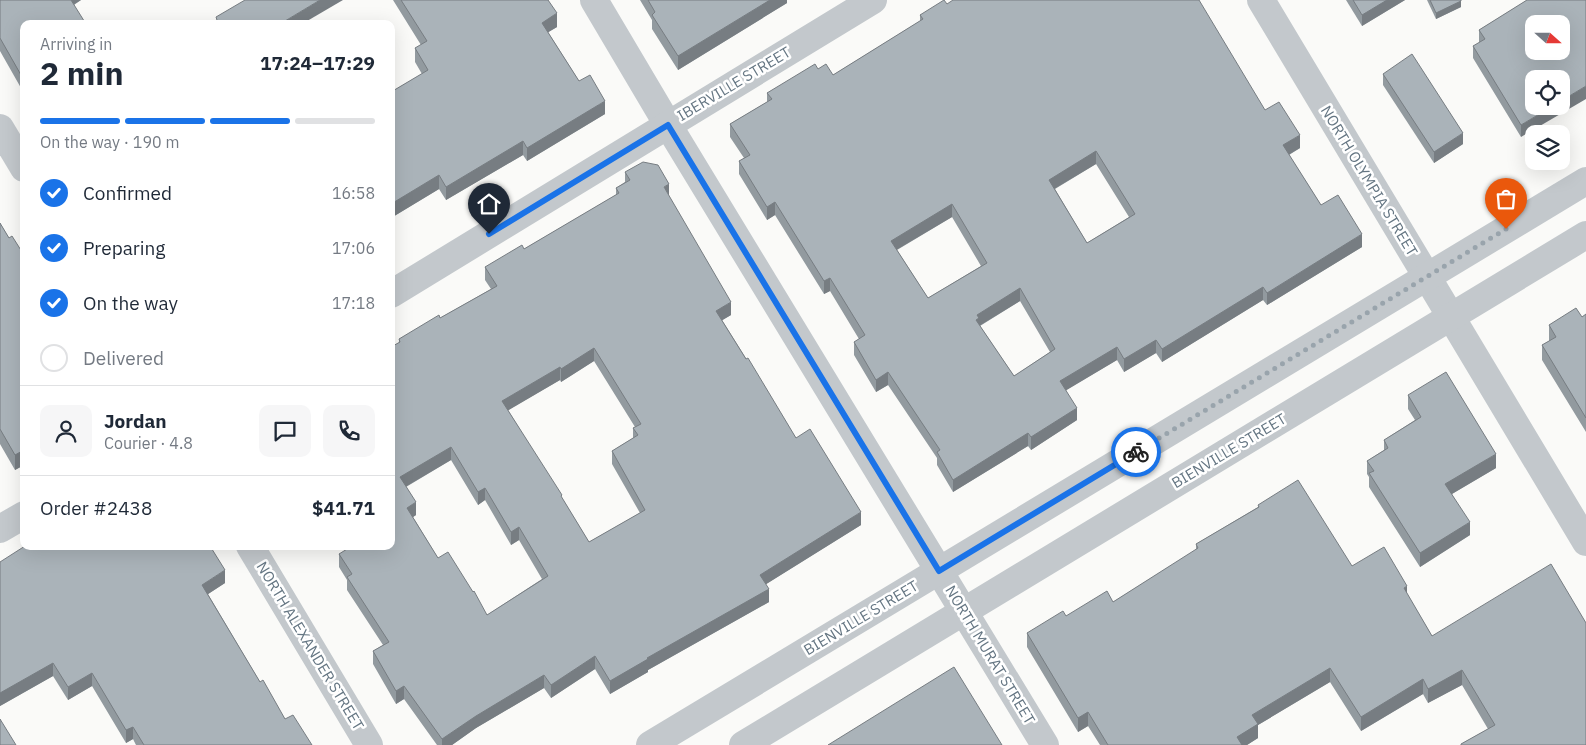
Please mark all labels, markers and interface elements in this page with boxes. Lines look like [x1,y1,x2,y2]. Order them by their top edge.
north arrow [1525,15,1570,60]
map controls [1525,15,1570,170]
text: Arriving in [40,34,112,54]
street label: IBERVILLE STREET [674,42,794,125]
text: 17:24–17:29 [260,51,375,75]
text: 2 min [40,52,124,94]
button: locate [1525,70,1570,115]
street label: NORTH OLYMPIA STREET [1317,102,1422,260]
button: layers [1525,125,1570,170]
text: On the way · 190 m [40,132,179,152]
pin [1485,178,1527,229]
icon: check [40,179,68,207]
text: Confirmed [83,181,172,205]
text: 16:58 [332,183,375,203]
pin [468,183,510,234]
icon: bag [1492,185,1520,213]
icon: home [475,190,503,218]
icon: check [40,234,68,262]
text: Preparing [83,236,165,260]
text: 17:06 [332,238,375,258]
icon: check [40,289,68,317]
text: On the way [83,291,178,315]
text: 17:18 [332,293,375,313]
text: Delivered [83,346,164,370]
button: person [40,405,92,457]
button: chat [259,405,311,457]
button: phone [323,405,375,457]
text: Jordan [104,409,167,433]
street label: BIENVILLE STREET [1168,409,1290,492]
courier [1111,427,1161,477]
text: Courier · 4.8 [104,433,193,453]
icon: bike [1122,438,1150,466]
text: Order #2438 [40,496,152,520]
text: $41.71 [312,496,375,520]
street label: NORTH ALEXANDER STREET [253,558,369,734]
street label: BIENVILLE STREET [800,576,922,659]
street label: NORTH MURAT STREET [941,582,1040,728]

